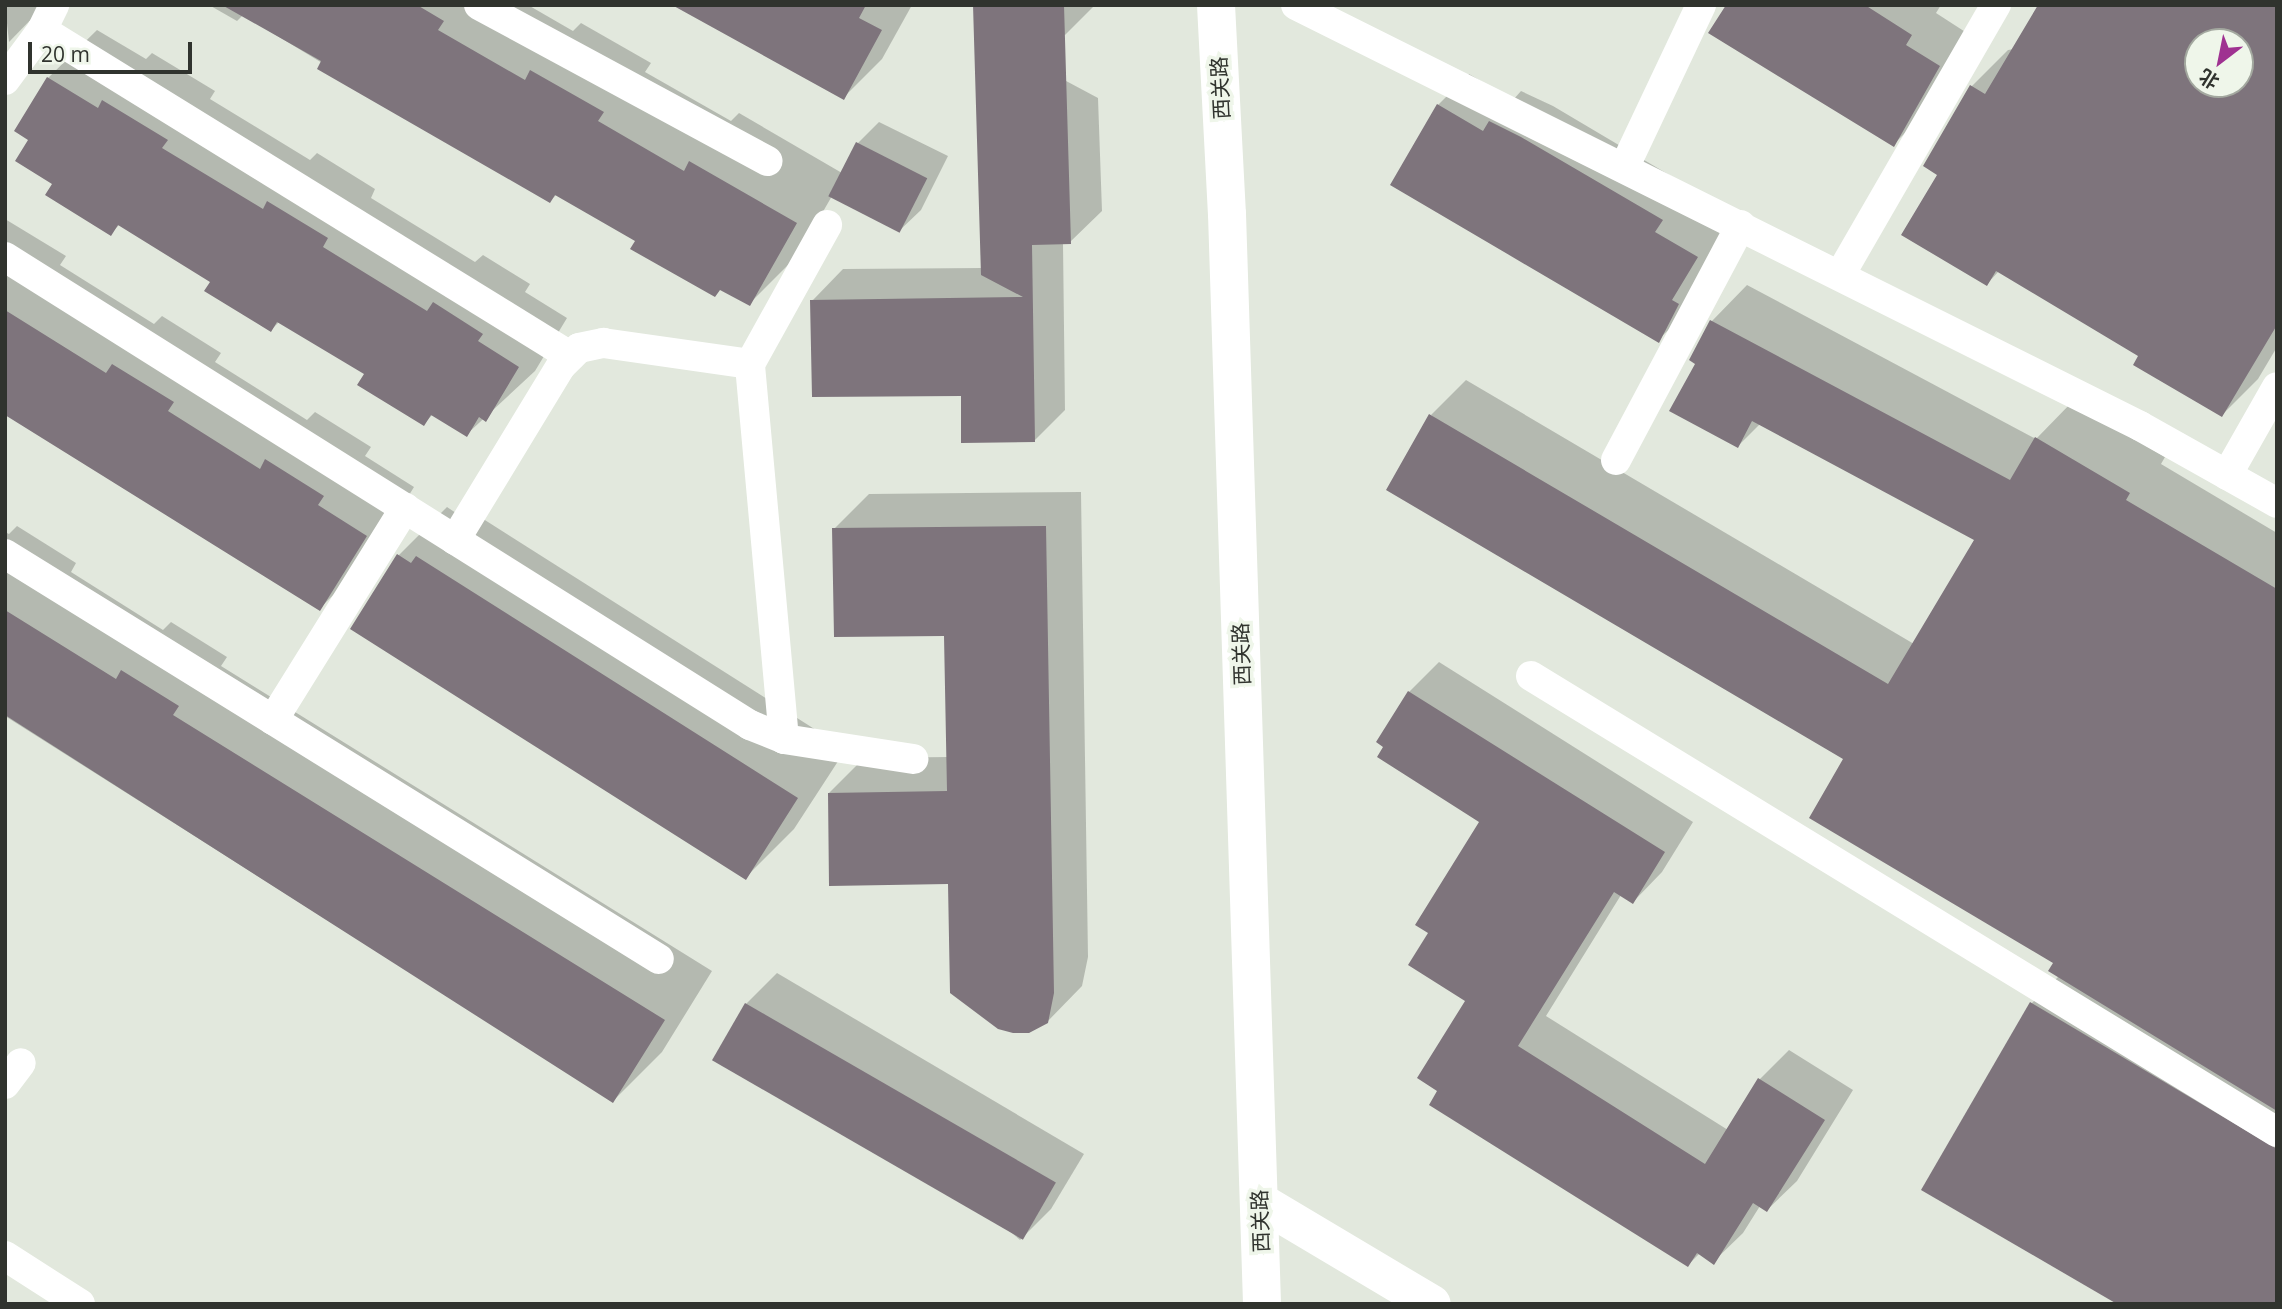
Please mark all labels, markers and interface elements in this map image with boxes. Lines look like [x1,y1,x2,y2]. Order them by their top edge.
scale bar [32,28,196,72]
north arrow [2184,28,2254,98]
text: 20 m [41,40,90,68]
street label: 西关路 [1206,56,1234,120]
text: 北 [2194,63,2224,95]
street label: 西关路 [1227,622,1255,686]
street label: 西关路 [1246,1189,1274,1253]

